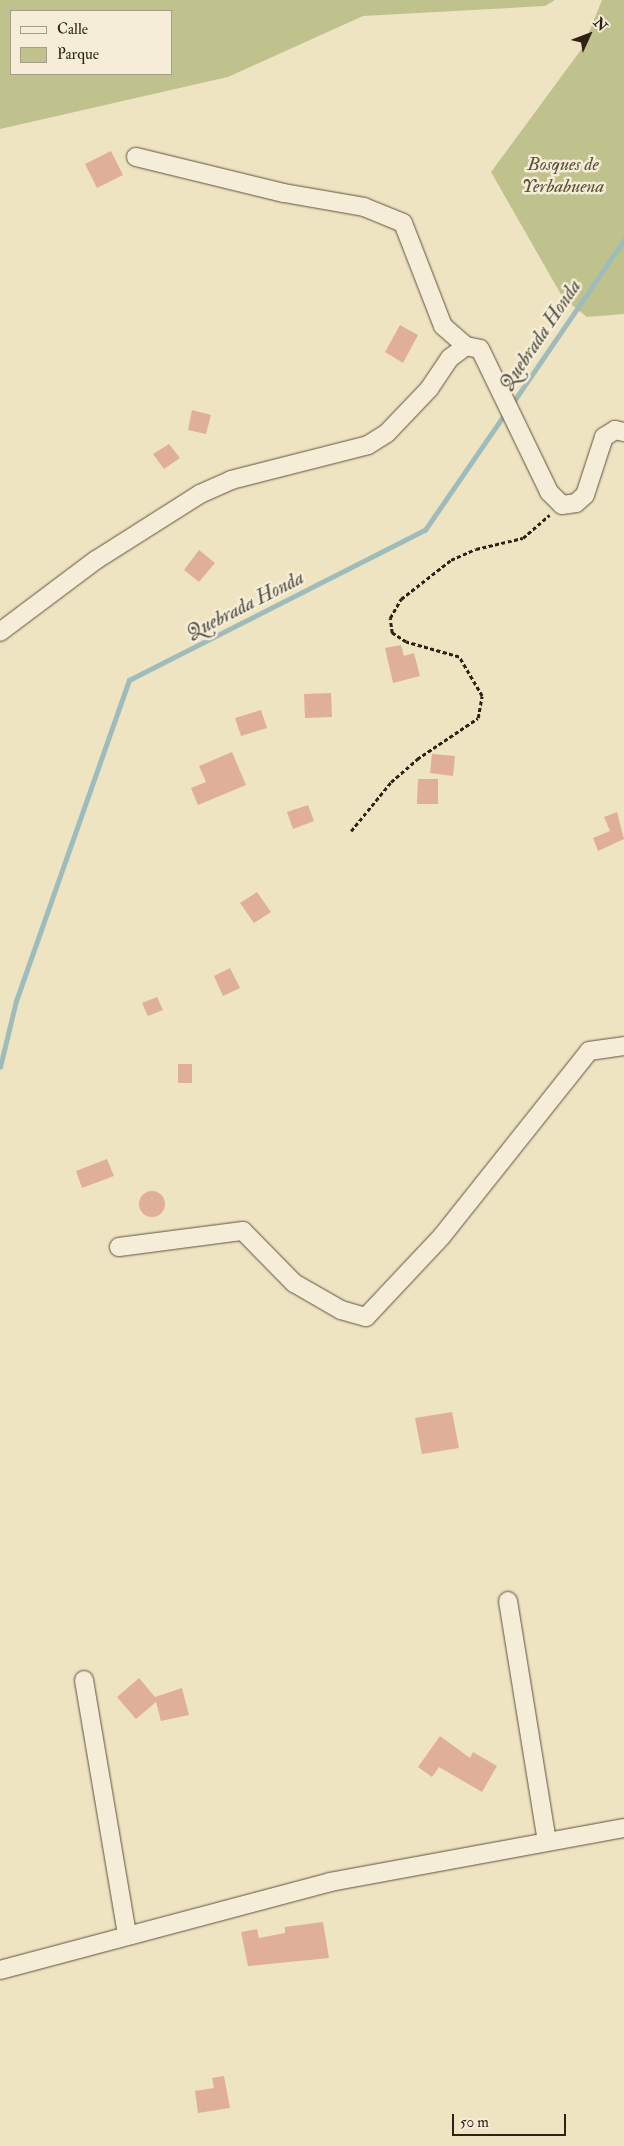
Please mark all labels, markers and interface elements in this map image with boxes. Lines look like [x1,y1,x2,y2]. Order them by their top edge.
legend [10,10,172,75]
north arrow [564,10,614,60]
text: N [590,14,611,35]
text: Calle [57,20,88,39]
text: Parque [57,45,99,64]
park label: Bosques de Yerbabuena [522,154,604,198]
water label: Quebrada Honda [494,275,586,395]
water label: Quebrada Honda [182,565,308,645]
scale bar [454,2104,568,2136]
text: 50 m [460,2113,489,2132]

